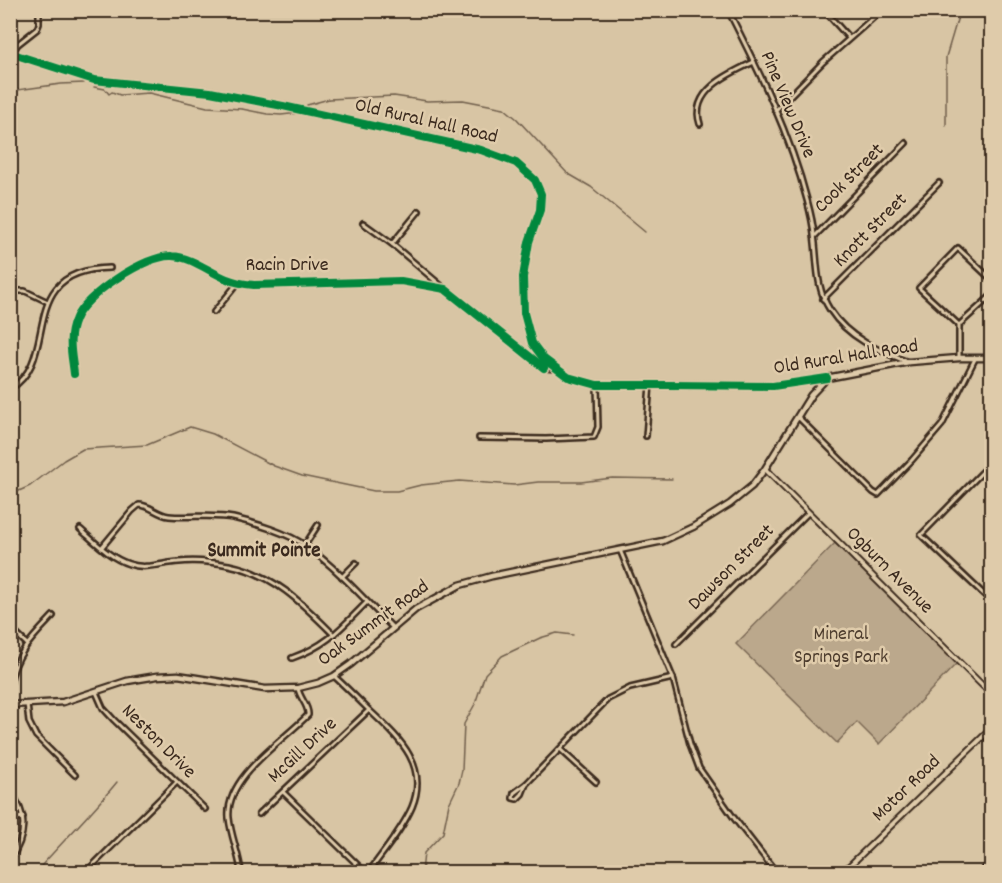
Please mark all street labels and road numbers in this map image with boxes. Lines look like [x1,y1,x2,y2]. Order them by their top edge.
street label: Pine View Drive [752,47,822,163]
street label: Old Rural Hall Road [352,92,500,152]
street label: Cook Street [809,138,891,220]
street label: Knott Street [827,187,915,275]
street label: Racin Drive [245,252,329,280]
street label: Old Rural Hall Road [772,333,920,383]
street label: Dawson Street [682,518,782,618]
street label: Ogburn Avenue [839,521,939,621]
street label: Oak Summit Road [313,574,435,674]
street label: Neston Drive [114,698,202,786]
street label: McGill Drive [262,711,344,791]
street label: Motor Road [866,749,948,829]

